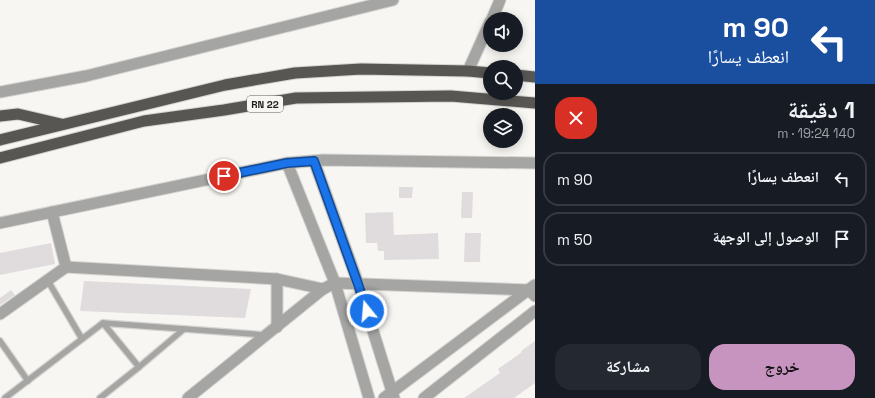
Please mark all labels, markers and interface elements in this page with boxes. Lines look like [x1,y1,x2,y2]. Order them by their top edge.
text: 90 m [723,9,789,45]
map controls [483,12,523,148]
button: sound [483,12,523,52]
icon: left [803,16,855,68]
text: انعطف يسارًا [708,45,789,68]
button: search [483,60,523,100]
text: 1 دقيقة [788,94,855,125]
road number: RN 22 [247,96,283,112]
button: close [555,97,597,139]
button: layers [483,108,523,148]
text: 140 m · 19:24 [777,125,855,142]
pin [207,159,241,193]
icon: arrive [213,165,235,187]
text: انعطف يسارًا [747,167,819,186]
icon: left [831,168,853,190]
text: 90 m [557,170,593,189]
text: الوصول إلى الوجهة [713,227,819,246]
icon: arrive [831,228,853,250]
text: 50 m [557,230,592,249]
position arrow [346,290,388,332]
button: مشاركة [555,344,701,390]
button: خروج [709,344,855,390]

